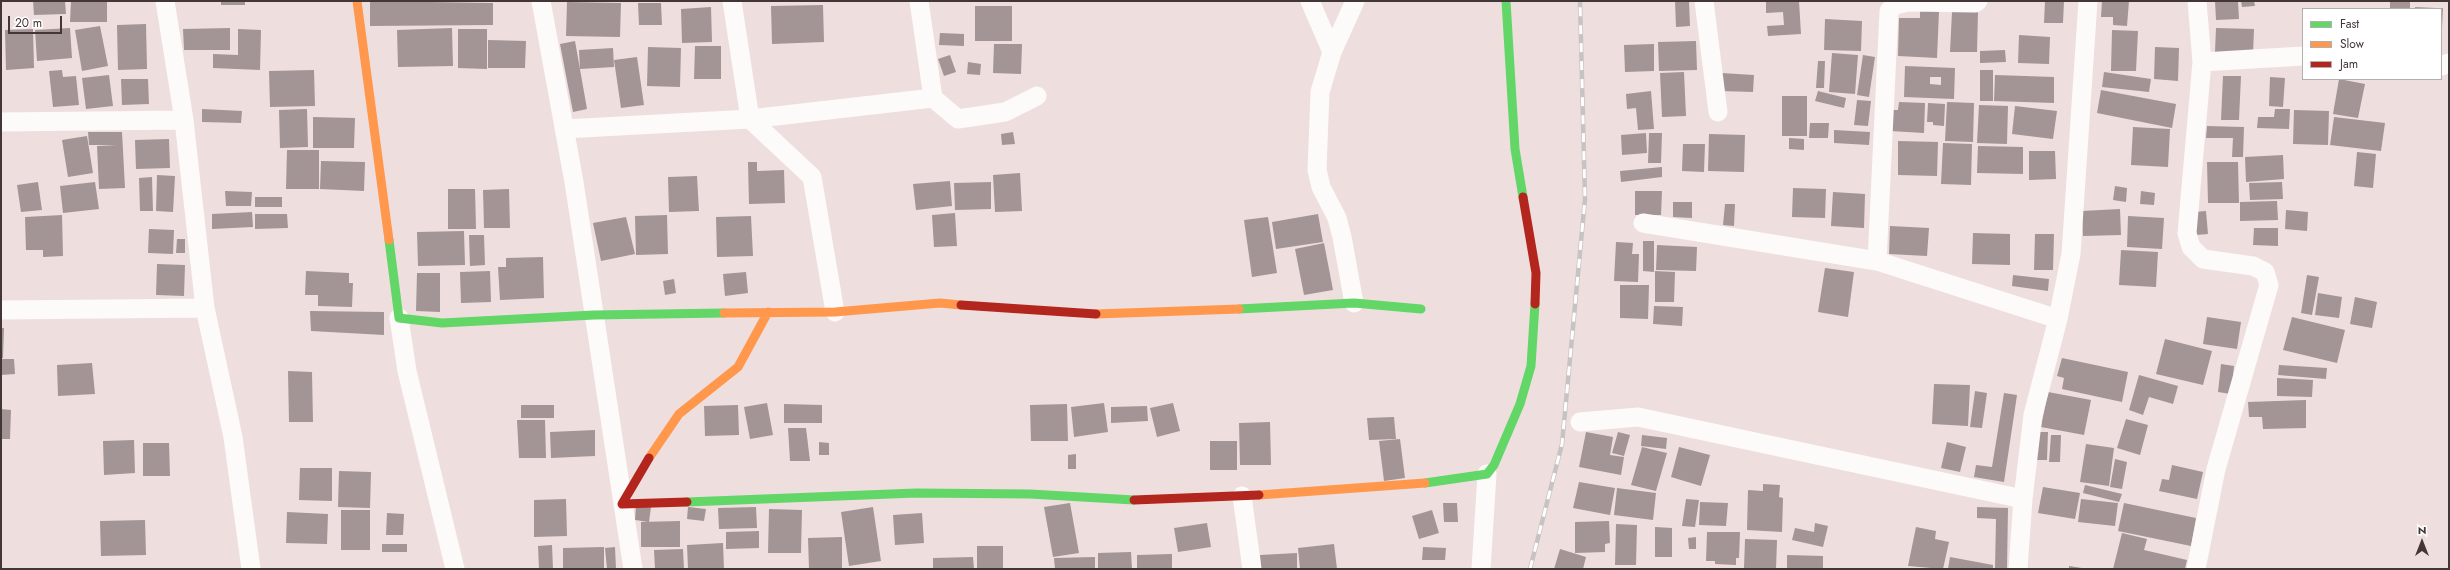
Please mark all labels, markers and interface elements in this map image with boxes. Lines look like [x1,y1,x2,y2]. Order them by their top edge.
scale bar [10,8,64,34]
legend [2302,8,2442,80]
text: 20 m [15,14,42,32]
text: Fast [2340,15,2359,33]
text: Slow [2340,35,2364,53]
text: Jam [2340,55,2358,73]
north arrow [2402,522,2442,562]
text: N [2418,522,2426,538]

